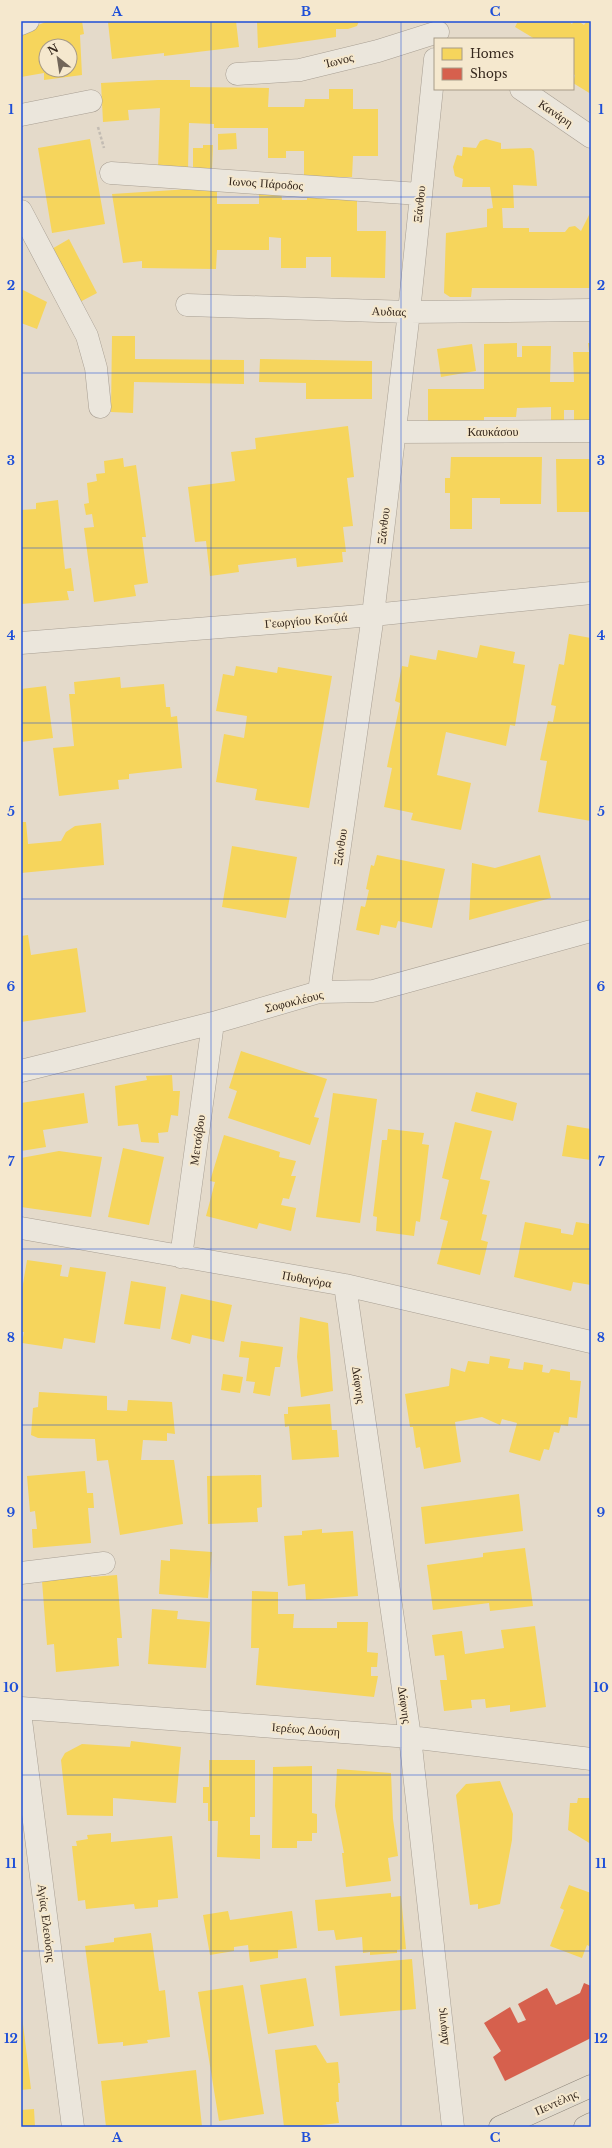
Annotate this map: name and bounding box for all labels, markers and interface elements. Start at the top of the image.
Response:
text: A [111,3,123,20]
text: B [301,3,311,20]
text: C [490,3,501,20]
north arrow [38,38,78,78]
legend [434,38,574,90]
text: N [45,40,62,58]
text: Homes [470,46,514,61]
street label: Ίωνος [322,49,355,71]
text: Shops [470,66,507,81]
street label: Κανάρη [536,96,576,130]
text: 1 [8,101,14,118]
text: 1 [598,101,604,118]
street label: Ιωνος Πάροδος [228,173,304,193]
street label: Ξάνθου [410,185,428,223]
text: 2 [7,277,15,294]
text: 2 [597,277,605,294]
street label: Αυδιας [371,303,407,319]
street label: Καυκάσου [467,424,519,439]
text: 3 [7,452,15,469]
text: 3 [597,452,605,469]
street label: Ξάνθου [373,507,393,545]
street label: Γεωργίου Κοτζιά [264,609,349,631]
text: 4 [7,627,16,644]
text: 4 [597,627,606,644]
text: 5 [7,803,15,820]
text: 5 [597,803,605,820]
street label: Ξάνθου [330,828,350,866]
text: 6 [7,978,16,995]
text: 6 [597,978,606,995]
street label: Σοφοκλέους [263,986,325,1015]
street label: Μετσόβου [186,1114,208,1166]
text: 7 [8,1153,15,1170]
text: 7 [598,1153,605,1170]
street label: Πυθαγόρα [281,1267,334,1291]
text: 8 [7,1329,15,1346]
text: 8 [597,1329,605,1346]
street label: Δάφνης [349,1365,369,1405]
text: 9 [7,1504,16,1521]
text: 9 [597,1504,606,1521]
text: 10 [3,1679,19,1696]
text: 10 [593,1679,609,1696]
street label: Δάφνης [395,1685,415,1725]
street label: Ιερέως Δούση [271,1719,341,1739]
text: 11 [5,1855,17,1872]
text: 11 [595,1855,607,1872]
street label: Αγίας Ελεούσης [35,1883,59,1963]
street label: Δάφνης [433,2007,451,2046]
text: 12 [4,2030,18,2047]
text: 12 [594,2030,608,2047]
street label: Πεντέλης [532,2086,580,2118]
text: A [111,2129,123,2146]
text: B [301,2129,311,2146]
text: C [490,2129,501,2146]

